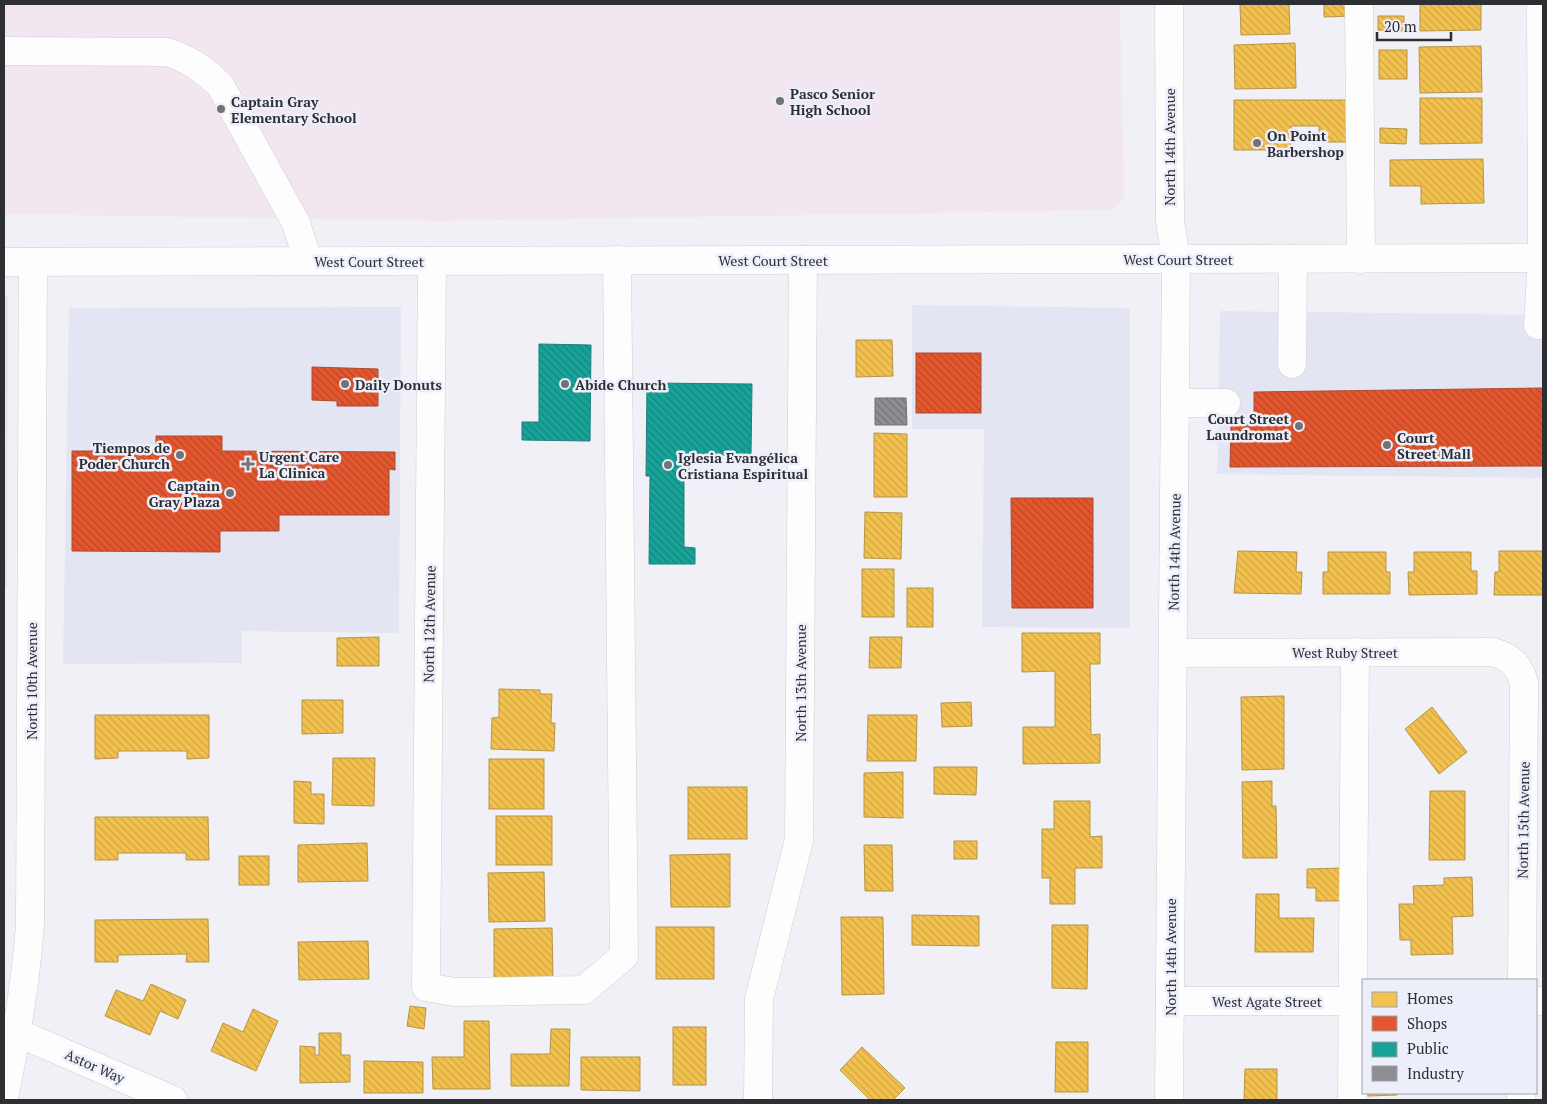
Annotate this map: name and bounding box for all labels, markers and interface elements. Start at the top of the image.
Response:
scale bar [1377,10,1451,42]
text: 20 m [1384,16,1417,36]
place label: Pasco Senior High School [790,84,875,119]
street label: North 14th Avenue [1160,88,1179,206]
place label: Captain Gray Elementary School [231,92,357,127]
marker: Pasco Senior High School [774,95,786,107]
marker: Captain Gray Elementary School [215,103,227,115]
place label: On Point Barbershop [1267,126,1344,161]
marker: On Point Barbershop [1251,137,1263,149]
street label: West Court Street [1123,250,1234,269]
street label: West Court Street [718,251,829,270]
street label: West Court Street [314,252,425,271]
place label: Daily Donuts [355,375,442,394]
place label: Abide Church [575,375,666,394]
marker: Daily Donuts [339,378,351,390]
marker: Abide Church [559,378,571,390]
place label: Court Street Laundromat [1206,409,1289,444]
marker: Court Street Laundromat [1293,420,1305,432]
place label: Court Street Mall [1397,428,1471,463]
place label: Tiempos de Poder Church [79,438,170,473]
marker: Court Street Mall [1381,439,1393,451]
place label: Urgent Care La Clinica [259,447,340,482]
place label: Iglesia Evangélica Cristiana Espiritual [678,448,808,483]
marker: Tiempos de Poder Church [174,449,186,461]
marker: Urgent Care La Clinica [241,457,255,471]
marker: Iglesia Evangélica Cristiana Espiritual [662,459,674,471]
place label: Captain Gray Plaza [149,476,220,511]
marker: Captain Gray Plaza [224,487,236,499]
street label: North 14th Avenue [1163,493,1185,611]
street label: North 12th Avenue [418,565,440,683]
street label: North 10th Avenue [22,622,41,740]
street label: North 13th Avenue [791,624,810,742]
street label: West Ruby Street [1292,643,1399,662]
street label: North 15th Avenue [1512,761,1534,879]
street label: North 14th Avenue [1161,898,1180,1016]
legend [1362,979,1537,1094]
text: Homes [1407,988,1453,1008]
street label: West Agate Street [1212,992,1323,1011]
text: Shops [1407,1013,1447,1033]
text: Public [1407,1038,1449,1058]
street label: Astor Way [62,1044,129,1088]
text: Industry [1407,1063,1464,1083]

